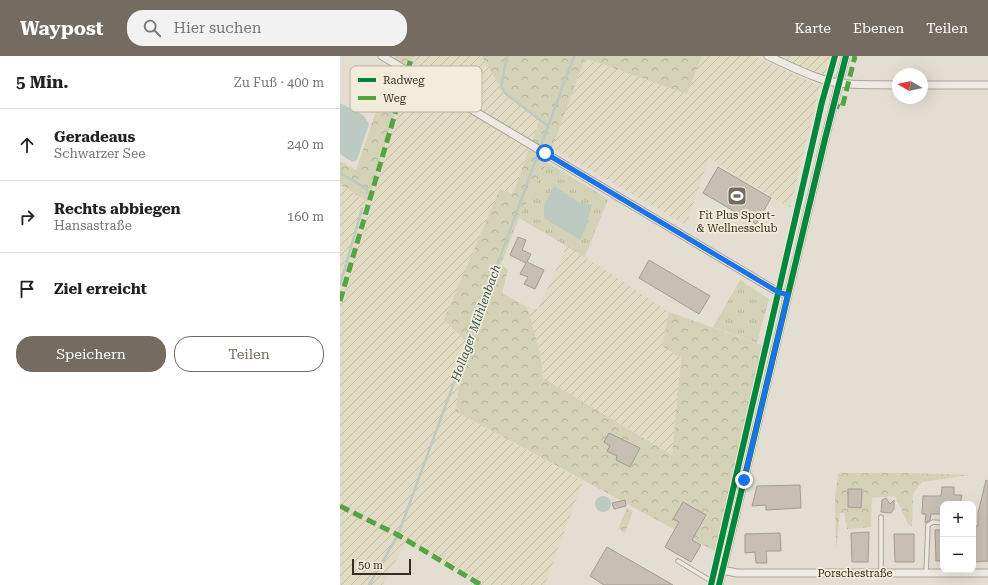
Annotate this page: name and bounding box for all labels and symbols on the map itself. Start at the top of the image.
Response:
legend [350,66,482,112]
north arrow [892,68,928,104]
text: Radweg [383,74,425,87]
text: Weg [383,92,407,105]
route start [536,144,554,162]
sports icon: Fit Plus Sport- & Wellnessclub [726,185,748,207]
place label: Fit Plus Sport- & Wellnessclub [696,209,778,235]
water label: Hollager Mühlenbach [448,263,504,384]
route end [735,471,753,489]
scale bar [352,557,411,576]
street label: Porschestraße [817,567,893,580]

